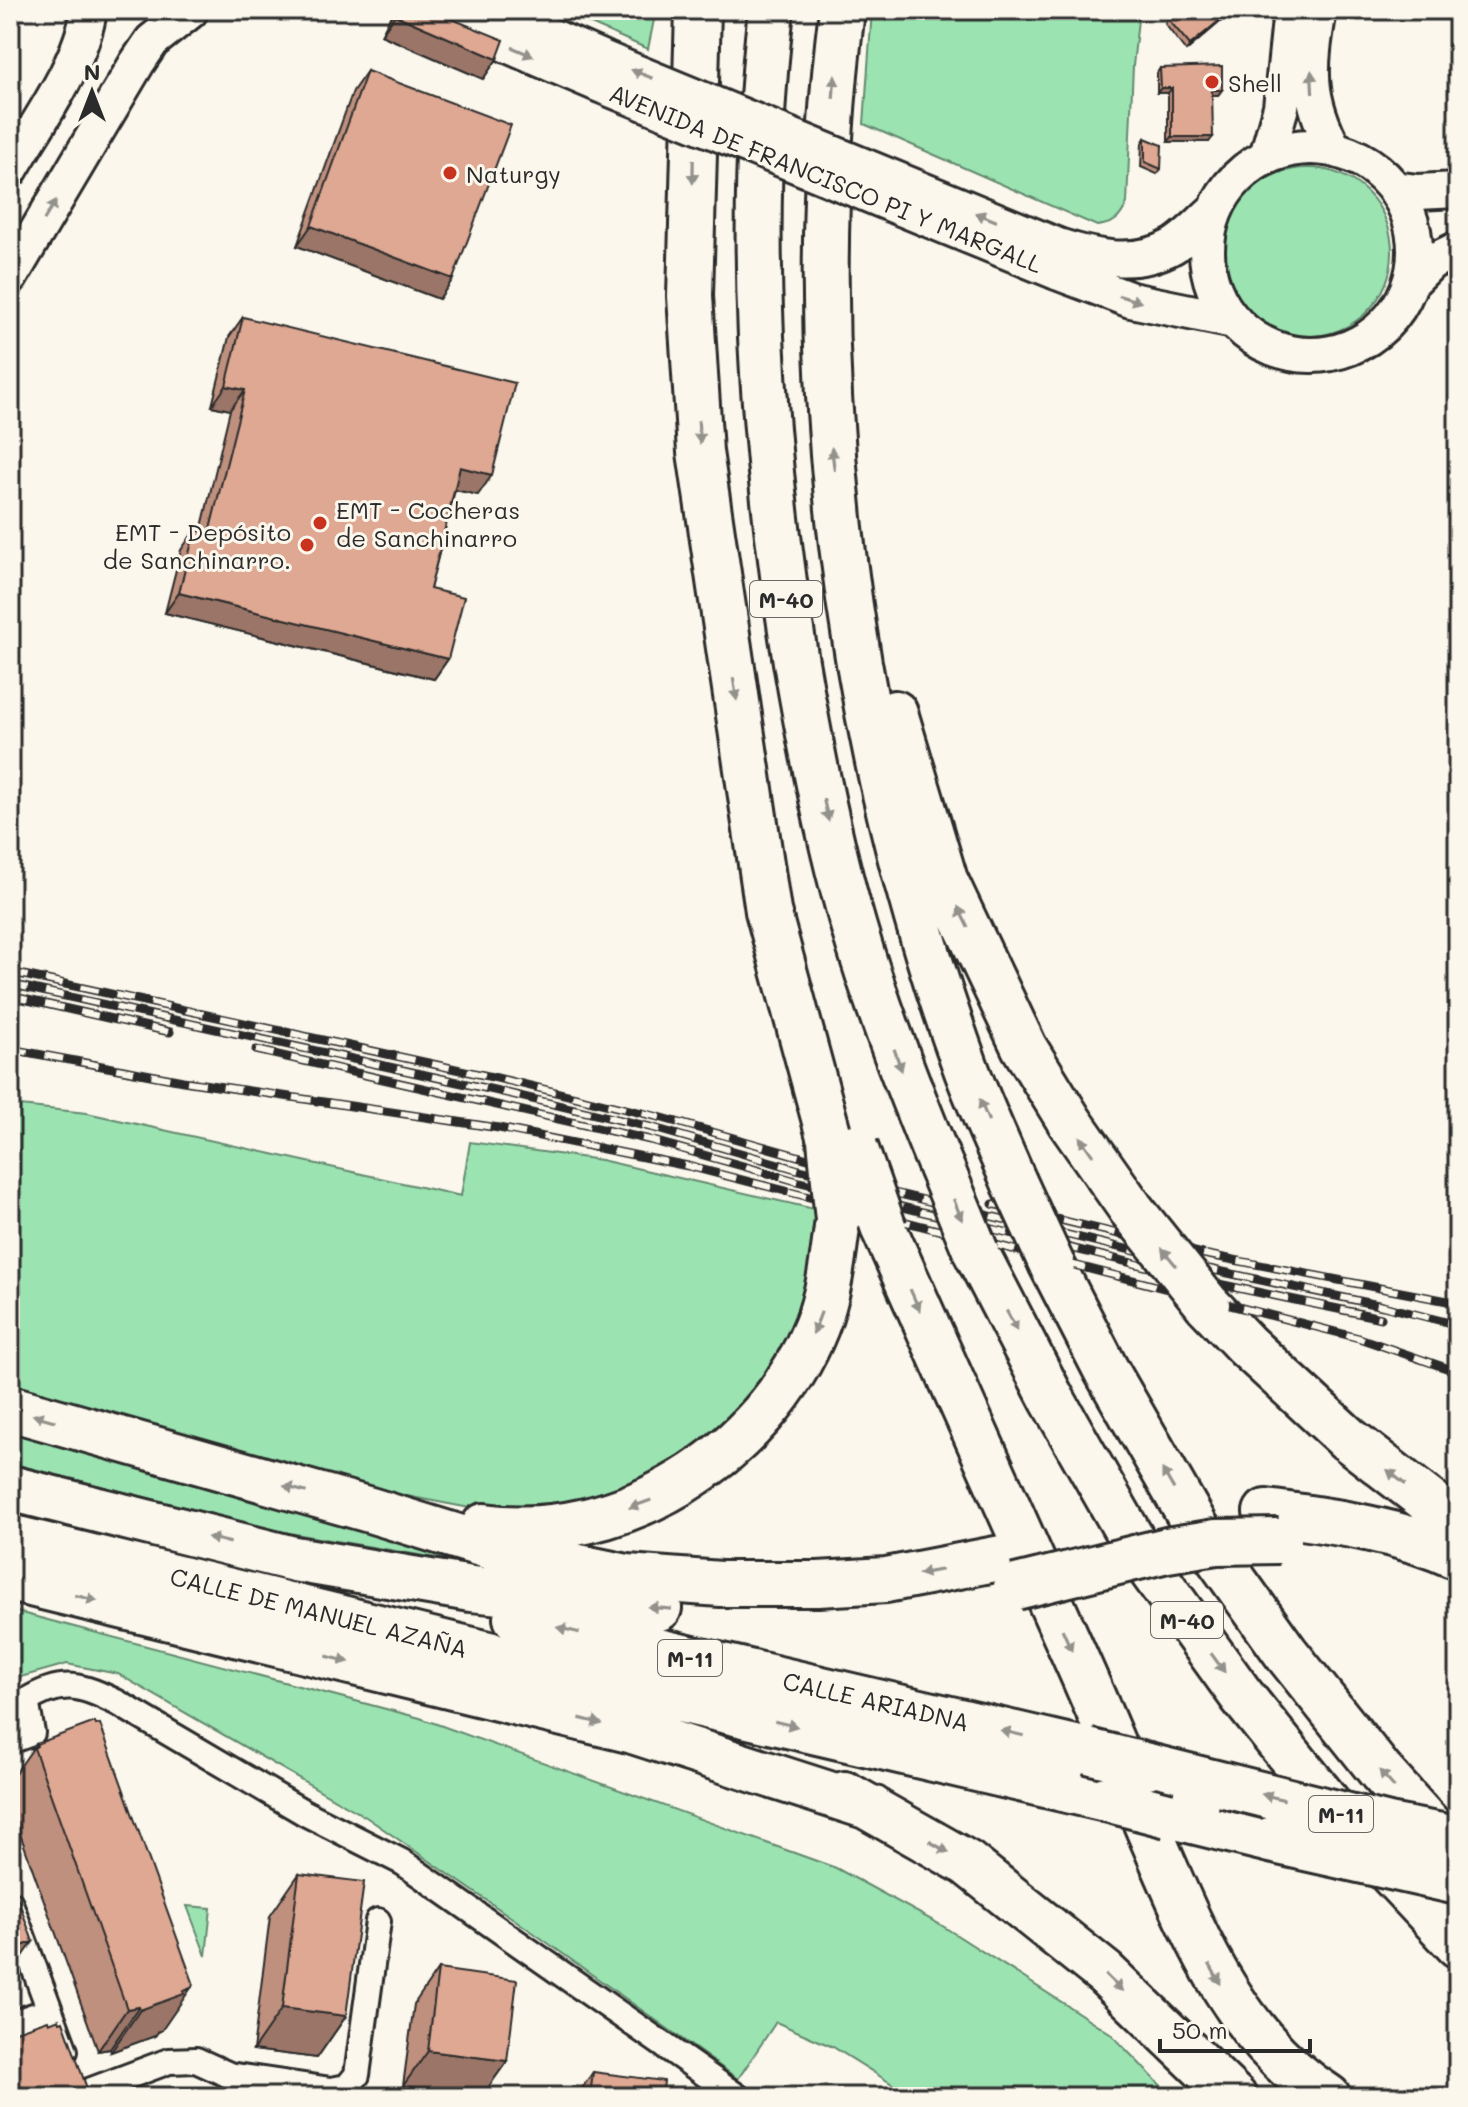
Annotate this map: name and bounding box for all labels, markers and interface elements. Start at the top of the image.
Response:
one-way arrow [512,46,535,59]
north arrow [52,52,132,132]
text: N [84,57,100,86]
place label: Shell [1228,67,1282,98]
one-way arrow [630,68,654,81]
one-way arrow [1305,68,1318,94]
marker: Shell [1203,73,1221,91]
one-way arrow [828,74,841,99]
street label: AVENIDA DE FRANCISCO PI Y MARGALL [605,77,1047,279]
place label: Naturgy [466,158,561,189]
one-way arrow [687,160,699,185]
marker: Naturgy [441,164,459,182]
one-way arrow [43,199,57,221]
one-way arrow [974,210,998,223]
one-way arrow [1118,293,1142,306]
one-way arrow [692,420,705,445]
one-way arrow [826,446,839,471]
place label: EMT - Cocheras de Sanchinarro [336,494,520,553]
marker: EMT - Cocheras de Sanchinarro [311,514,329,532]
place label: EMT - Depósito de Sanchinarro. [103,516,291,575]
marker: EMT - Depósito de Sanchinarro. [298,536,316,554]
road number: M-40 [750,581,822,617]
one-way arrow [729,677,741,702]
one-way arrow [820,798,833,823]
one-way arrow [956,905,970,928]
one-way arrow [893,1048,905,1072]
one-way arrow [977,1098,990,1122]
one-way arrow [1079,1135,1094,1156]
one-way arrow [952,1198,965,1222]
one-way arrow [1161,1247,1178,1267]
one-way arrow [909,1288,922,1312]
one-way arrow [1005,1310,1018,1333]
one-way arrow [810,1311,823,1335]
one-way arrow [32,1411,56,1424]
one-way arrow [1161,1468,1175,1490]
one-way arrow [1386,1469,1406,1486]
one-way arrow [282,1482,307,1494]
one-way arrow [628,1498,652,1511]
one-way arrow [206,1533,231,1545]
street label: CALLE DE MANUEL AZAÑA [167,1560,471,1664]
one-way arrow [917,1566,942,1578]
one-way arrow [73,1592,98,1604]
one-way arrow [647,1602,672,1615]
road number: M-40 [1151,1602,1223,1638]
one-way arrow [555,1623,580,1636]
one-way arrow [1061,1628,1074,1651]
road number: M-11 [658,1640,722,1676]
one-way arrow [326,1653,351,1666]
one-way arrow [1210,1653,1225,1674]
street label: CALLE ARIADNA [780,1664,972,1738]
one-way arrow [579,1715,604,1727]
one-way arrow [773,1719,798,1731]
one-way arrow [1000,1726,1025,1739]
one-way arrow [1379,1770,1396,1790]
one-way arrow [1260,1790,1285,1802]
road number: M-11 [1309,1796,1373,1832]
one-way arrow [928,1840,950,1854]
one-way arrow [1208,1963,1222,1985]
one-way arrow [1104,1973,1123,1991]
scale bar [1160,2003,1310,2053]
text: 50 m [1172,2014,1228,2045]

